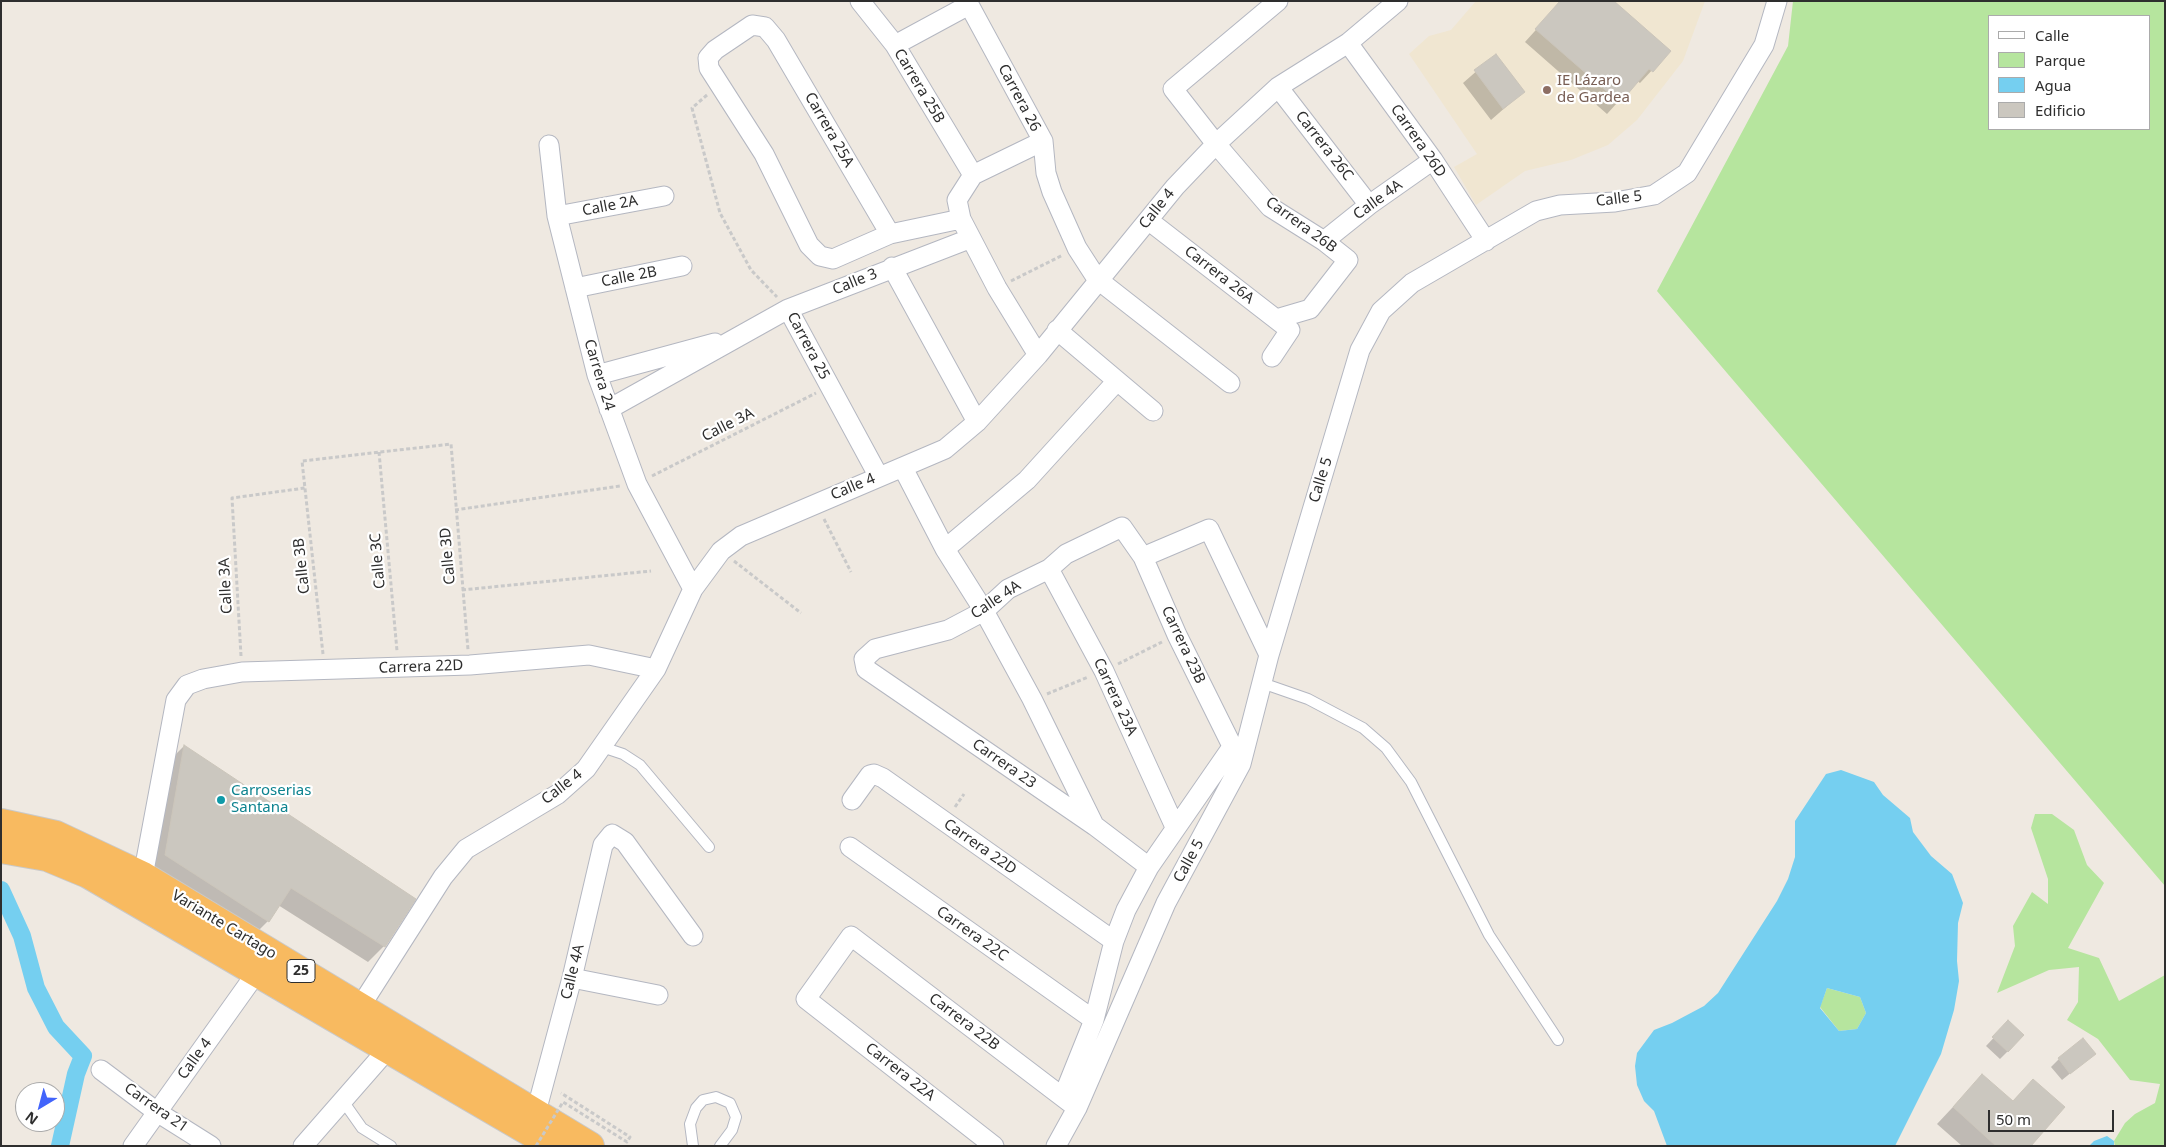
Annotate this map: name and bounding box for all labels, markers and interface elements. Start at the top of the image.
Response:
legend [1988,15,2151,130]
text: Calle [2035,25,2069,45]
street label: Carrera 25B [890,46,948,126]
text: Parque [2035,50,2085,70]
street label: Carrera 26 [994,61,1044,135]
place label: IE Lázaro de Gardea [1557,72,1630,107]
text: Agua [2035,75,2072,95]
marker: IE Lázaro de Gardea [1541,84,1553,96]
street label: Carrera 25A [800,89,858,171]
text: Edificio [2035,100,2086,120]
street label: Carrera 26D [1386,101,1450,181]
street label: Carrera 26C [1291,108,1357,184]
street label: Calle 4A [1350,176,1406,224]
street label: Calle 4 [1135,185,1179,233]
street label: Calle 5 [1595,187,1643,211]
street label: Calle 2A [581,192,639,220]
street label: Carrera 26B [1262,193,1340,257]
street label: Carrera 26A [1181,242,1257,308]
street label: Calle 2B [600,263,658,291]
street label: Calle 3 [830,265,880,299]
street label: Carrera 25 [783,309,833,383]
street label: Carrera 24 [580,337,618,413]
street label: Calle 3A [699,404,757,446]
street label: Calle 5 [1306,455,1336,505]
street label: Calle 4 [828,470,878,504]
street label: Calle 3D [437,527,459,585]
street label: Calle 3C [367,532,389,590]
street label: Calle 3B [290,537,314,595]
street label: Calle 3A [216,557,236,615]
street label: Calle 4A [968,577,1024,623]
street label: Carrera 23B [1157,603,1209,687]
street label: Carrera 23A [1089,655,1141,739]
street label: Carrera 22D [378,657,464,677]
street label: Carrera 23 [969,735,1039,793]
street label: Calle 4 [538,766,586,808]
place label: Carroserias Santana [231,782,311,817]
marker: Carroserias Santana [215,794,227,806]
street label: Carrera 22D [940,815,1020,879]
street label: Calle 5 [1170,836,1208,886]
street label: Variante Cartago [168,887,280,963]
street label: Carrera 22C [933,903,1011,965]
street label: Calle 4A [557,943,589,1001]
road number: 25 [287,959,315,982]
street label: Carrera 22B [925,990,1003,1054]
street label: Calle 4 [174,1035,216,1083]
street label: Carrera 22A [862,1039,938,1105]
street label: Carrera 21 [121,1079,191,1137]
north arrow [15,1082,65,1132]
scale bar [1991,1100,2117,1132]
text: N [21,1108,42,1130]
text: 50 m [1996,1109,2031,1129]

